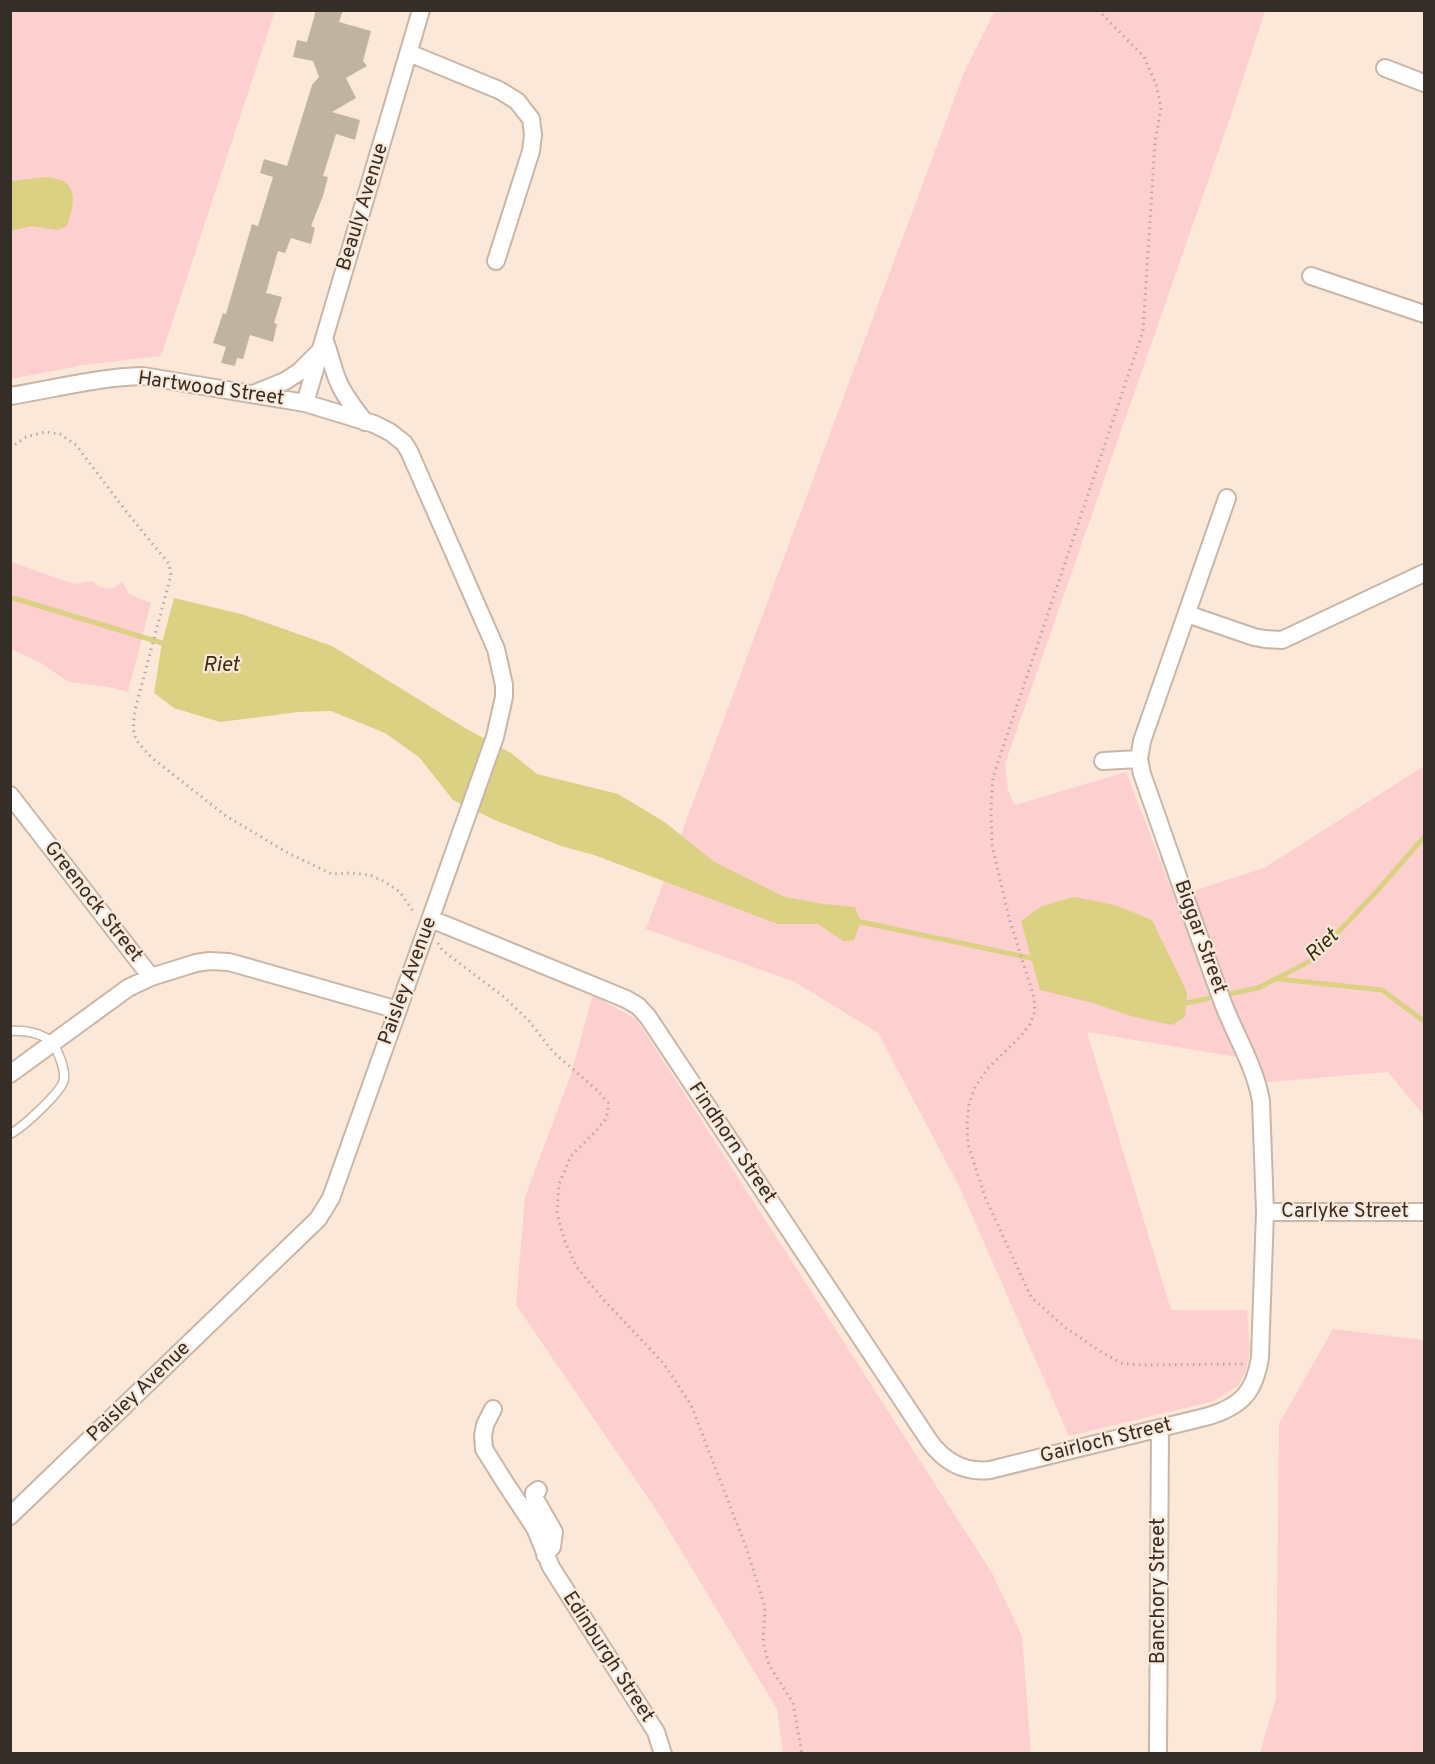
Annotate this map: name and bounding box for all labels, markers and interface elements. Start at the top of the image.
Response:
street label: Beauly Avenue [331,140,395,274]
street label: Hartwood Street [136,366,286,412]
water label: Riet [203,652,241,679]
street label: Greenock Street [38,836,148,968]
street label: Biggar Street [1167,877,1233,997]
street label: Paisley Avenue [373,914,443,1048]
water label: Riet [1299,923,1346,968]
street label: Findhorn Street [682,1078,782,1208]
street label: Carlyke Street [1281,1199,1409,1225]
street label: Paisley Avenue [82,1336,196,1448]
street label: Gairloch Street [1037,1412,1175,1470]
street label: Banchory Street [1146,1518,1172,1664]
street label: Edinburgh Street [556,1587,660,1727]

